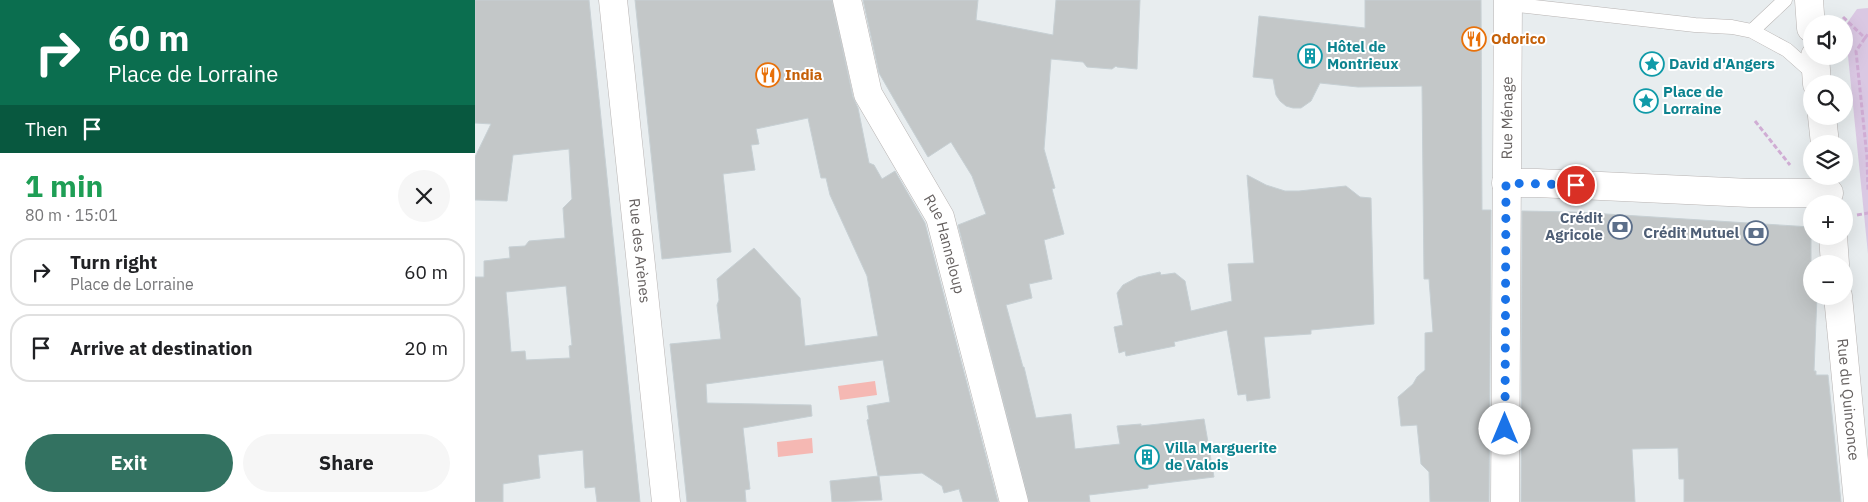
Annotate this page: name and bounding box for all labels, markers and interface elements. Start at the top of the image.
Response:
text: 60 m [108,15,190,61]
map controls [1803,15,1853,305]
button: sound [1803,15,1853,65]
icon: right [25,20,90,85]
restaurant icon: Odorico [1461,26,1487,52]
place label: Odorico [1491,29,1546,48]
place label: Hôtel de Montrieux [1327,37,1399,73]
building icon: Hôtel de Montrieux [1297,43,1323,69]
place icon: David d'Angers [1639,51,1665,77]
place label: David d'Angers [1669,54,1775,73]
text: Place de Lorraine [108,59,278,88]
restaurant icon: India [755,62,781,88]
place label: India [785,65,823,84]
button: search [1803,75,1853,125]
street label: Rue Ménage [1497,76,1517,160]
place label: Place de Lorraine [1663,82,1723,118]
place icon: Place de Lorraine [1633,88,1659,114]
icon: arrive [78,115,106,143]
text: Then [25,117,68,141]
button: layers [1803,135,1853,185]
pin [1555,164,1597,206]
text: 1 min [25,166,103,205]
button: close [398,170,450,222]
icon: arrive [1562,171,1590,199]
street label: Rue Hanneloup [920,191,970,296]
button: + [1803,195,1853,245]
street label: Rue des Arènes [625,197,655,304]
text: 80 m · 15:01 [25,205,118,225]
place label: Crédit Agricole [1545,208,1603,244]
bank icon: Crédit Agricole [1607,214,1633,240]
bank icon: Crédit Mutuel [1743,220,1769,246]
place label: Crédit Mutuel [1643,223,1739,242]
text: Turn right [70,250,157,274]
button: − [1803,255,1853,305]
icon: right [27,258,55,286]
text: 60 m [404,260,448,284]
text: Place de Lorraine [70,274,194,294]
icon: arrive [27,334,55,362]
text: Arrive at destination [70,336,253,360]
text: 20 m [404,336,448,360]
street label: Rue du Quinconce [1833,338,1864,461]
position arrow [1478,402,1530,454]
button: Exit [25,434,233,492]
button: Share [243,434,450,492]
place label: Villa Marguerite de Valois [1165,438,1277,474]
building icon: Villa Marguerite de Valois [1134,444,1160,470]

